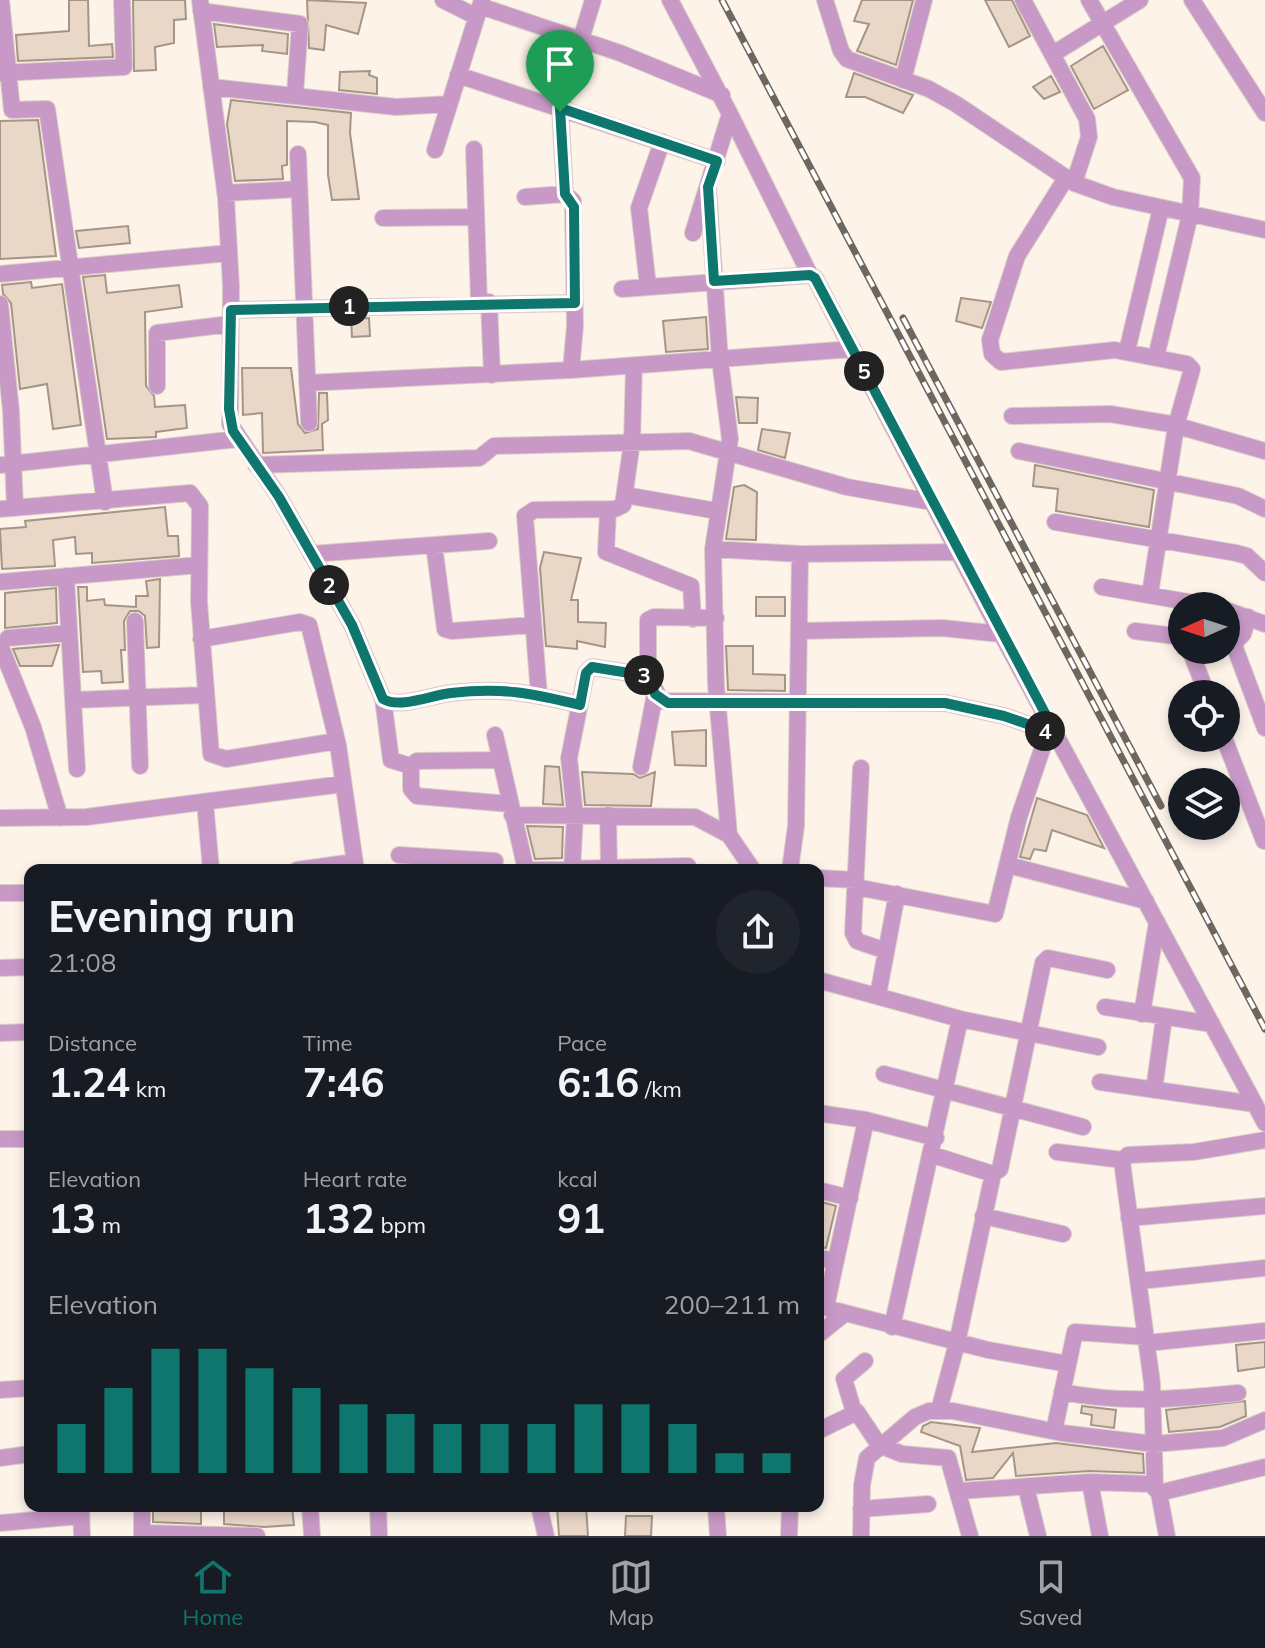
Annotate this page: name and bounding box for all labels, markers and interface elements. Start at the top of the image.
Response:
pin [526,30,594,112]
icon: arrive [538,42,582,86]
pin: 1 [329,286,369,326]
text: 1 [342,292,356,320]
pin: 5 [844,351,884,391]
text: 5 [857,357,871,385]
pin: 2 [309,565,349,605]
text: 2 [322,571,336,599]
north arrow [1168,592,1240,664]
map controls [1168,592,1240,840]
pin: 3 [624,655,664,695]
text: 3 [637,661,651,689]
button: locate [1168,680,1240,752]
pin: 4 [1025,711,1065,751]
text: 4 [1038,717,1052,745]
button: layers [1168,768,1240,840]
text: Evening run [48,888,295,943]
button: share [716,890,800,974]
text: 21:08 [48,946,116,979]
text: Distance [48,1029,137,1057]
text: Time [303,1029,352,1057]
text: Pace [557,1029,607,1057]
text: 1.24 [48,1057,130,1107]
text: 7:46 [303,1057,385,1107]
text: 6:16 [557,1057,639,1107]
text: km [130,1075,166,1103]
text: /km [639,1075,682,1103]
text: Elevation [48,1165,141,1193]
text: Heart rate [303,1165,407,1193]
text: kcal [557,1165,598,1193]
text: 13 [48,1193,96,1243]
text: 132 [303,1193,375,1243]
text: 91 [557,1193,605,1243]
text: m [96,1211,121,1239]
text: bpm [375,1211,426,1239]
text: Elevation [48,1288,158,1321]
text: 200–211 m [664,1288,800,1321]
tab: Home [183,1555,243,1631]
tab: Map [608,1555,654,1631]
tab: Saved [1019,1555,1082,1631]

